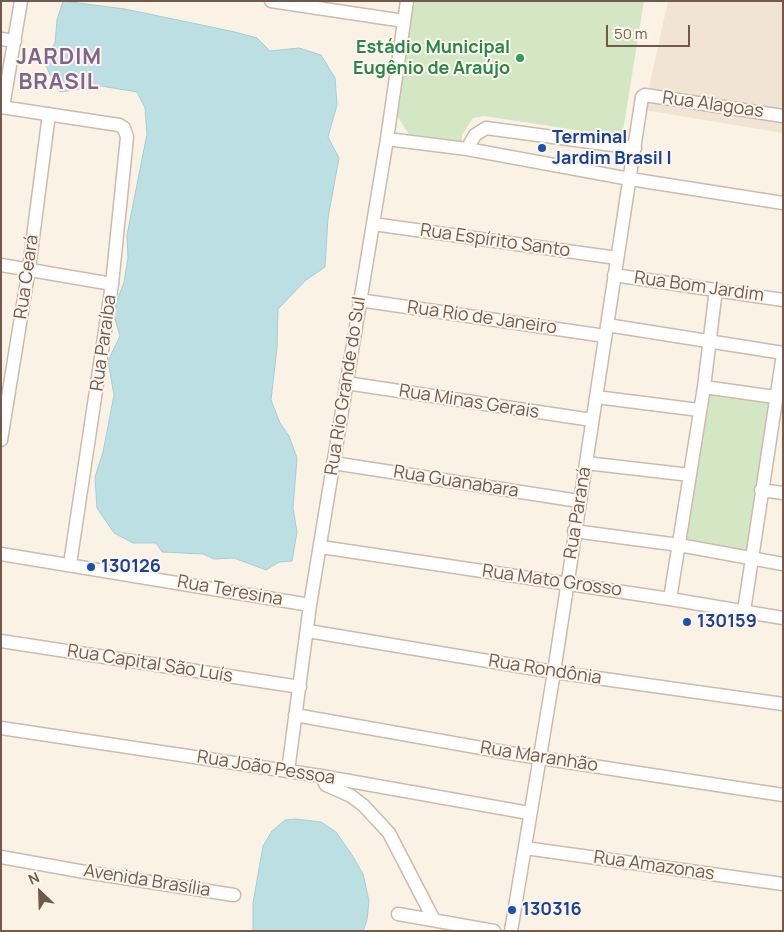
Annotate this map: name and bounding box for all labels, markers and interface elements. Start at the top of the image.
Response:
scale bar [609,15,693,47]
text: 50 m [614,23,648,44]
place label: Estádio Municipal Eugênio de Araújo [353,37,510,80]
district label: JARDIM BRASIL [15,45,103,96]
marker: Estádio Municipal Eugênio de Araújo [514,52,526,64]
street label: Rua Alagoas [661,87,765,123]
place label: Terminal Jardim Brasil I [552,127,671,170]
marker: Terminal Jardim Brasil I [536,142,548,154]
street label: Rua Espírito Santo [419,220,571,262]
street label: Rua Ceará [10,233,44,321]
street label: Rua Bom Jardim [633,267,765,307]
street label: Rua Paraíba [87,293,121,393]
street label: Rua Rio Grande do Sul [321,295,371,477]
street label: Rua Rio de Janeiro [406,297,558,339]
street label: Rua Minas Gerais [397,380,541,424]
street label: Rua Guanabara [392,461,520,503]
street label: Rua Paraná [560,465,596,561]
place label: 130126 [101,556,161,578]
street label: Rua Mato Grosso [481,560,623,602]
marker: 130126 [85,561,97,573]
street label: Rua Teresina [176,571,284,611]
place label: 130159 [697,611,757,633]
marker: 130159 [681,616,693,628]
street label: Rua Capital São Luís [66,640,234,688]
street label: Rua Rondônia [487,650,603,690]
street label: Rua Maranhão [479,737,599,777]
street label: Rua João Pessoa [195,746,337,790]
street label: Rua Amazonas [592,847,716,885]
street label: Avenida Brasília [82,860,212,902]
north arrow [15,867,65,917]
text: N [25,867,42,889]
place label: 130316 [522,899,582,921]
marker: 130316 [506,904,518,916]

